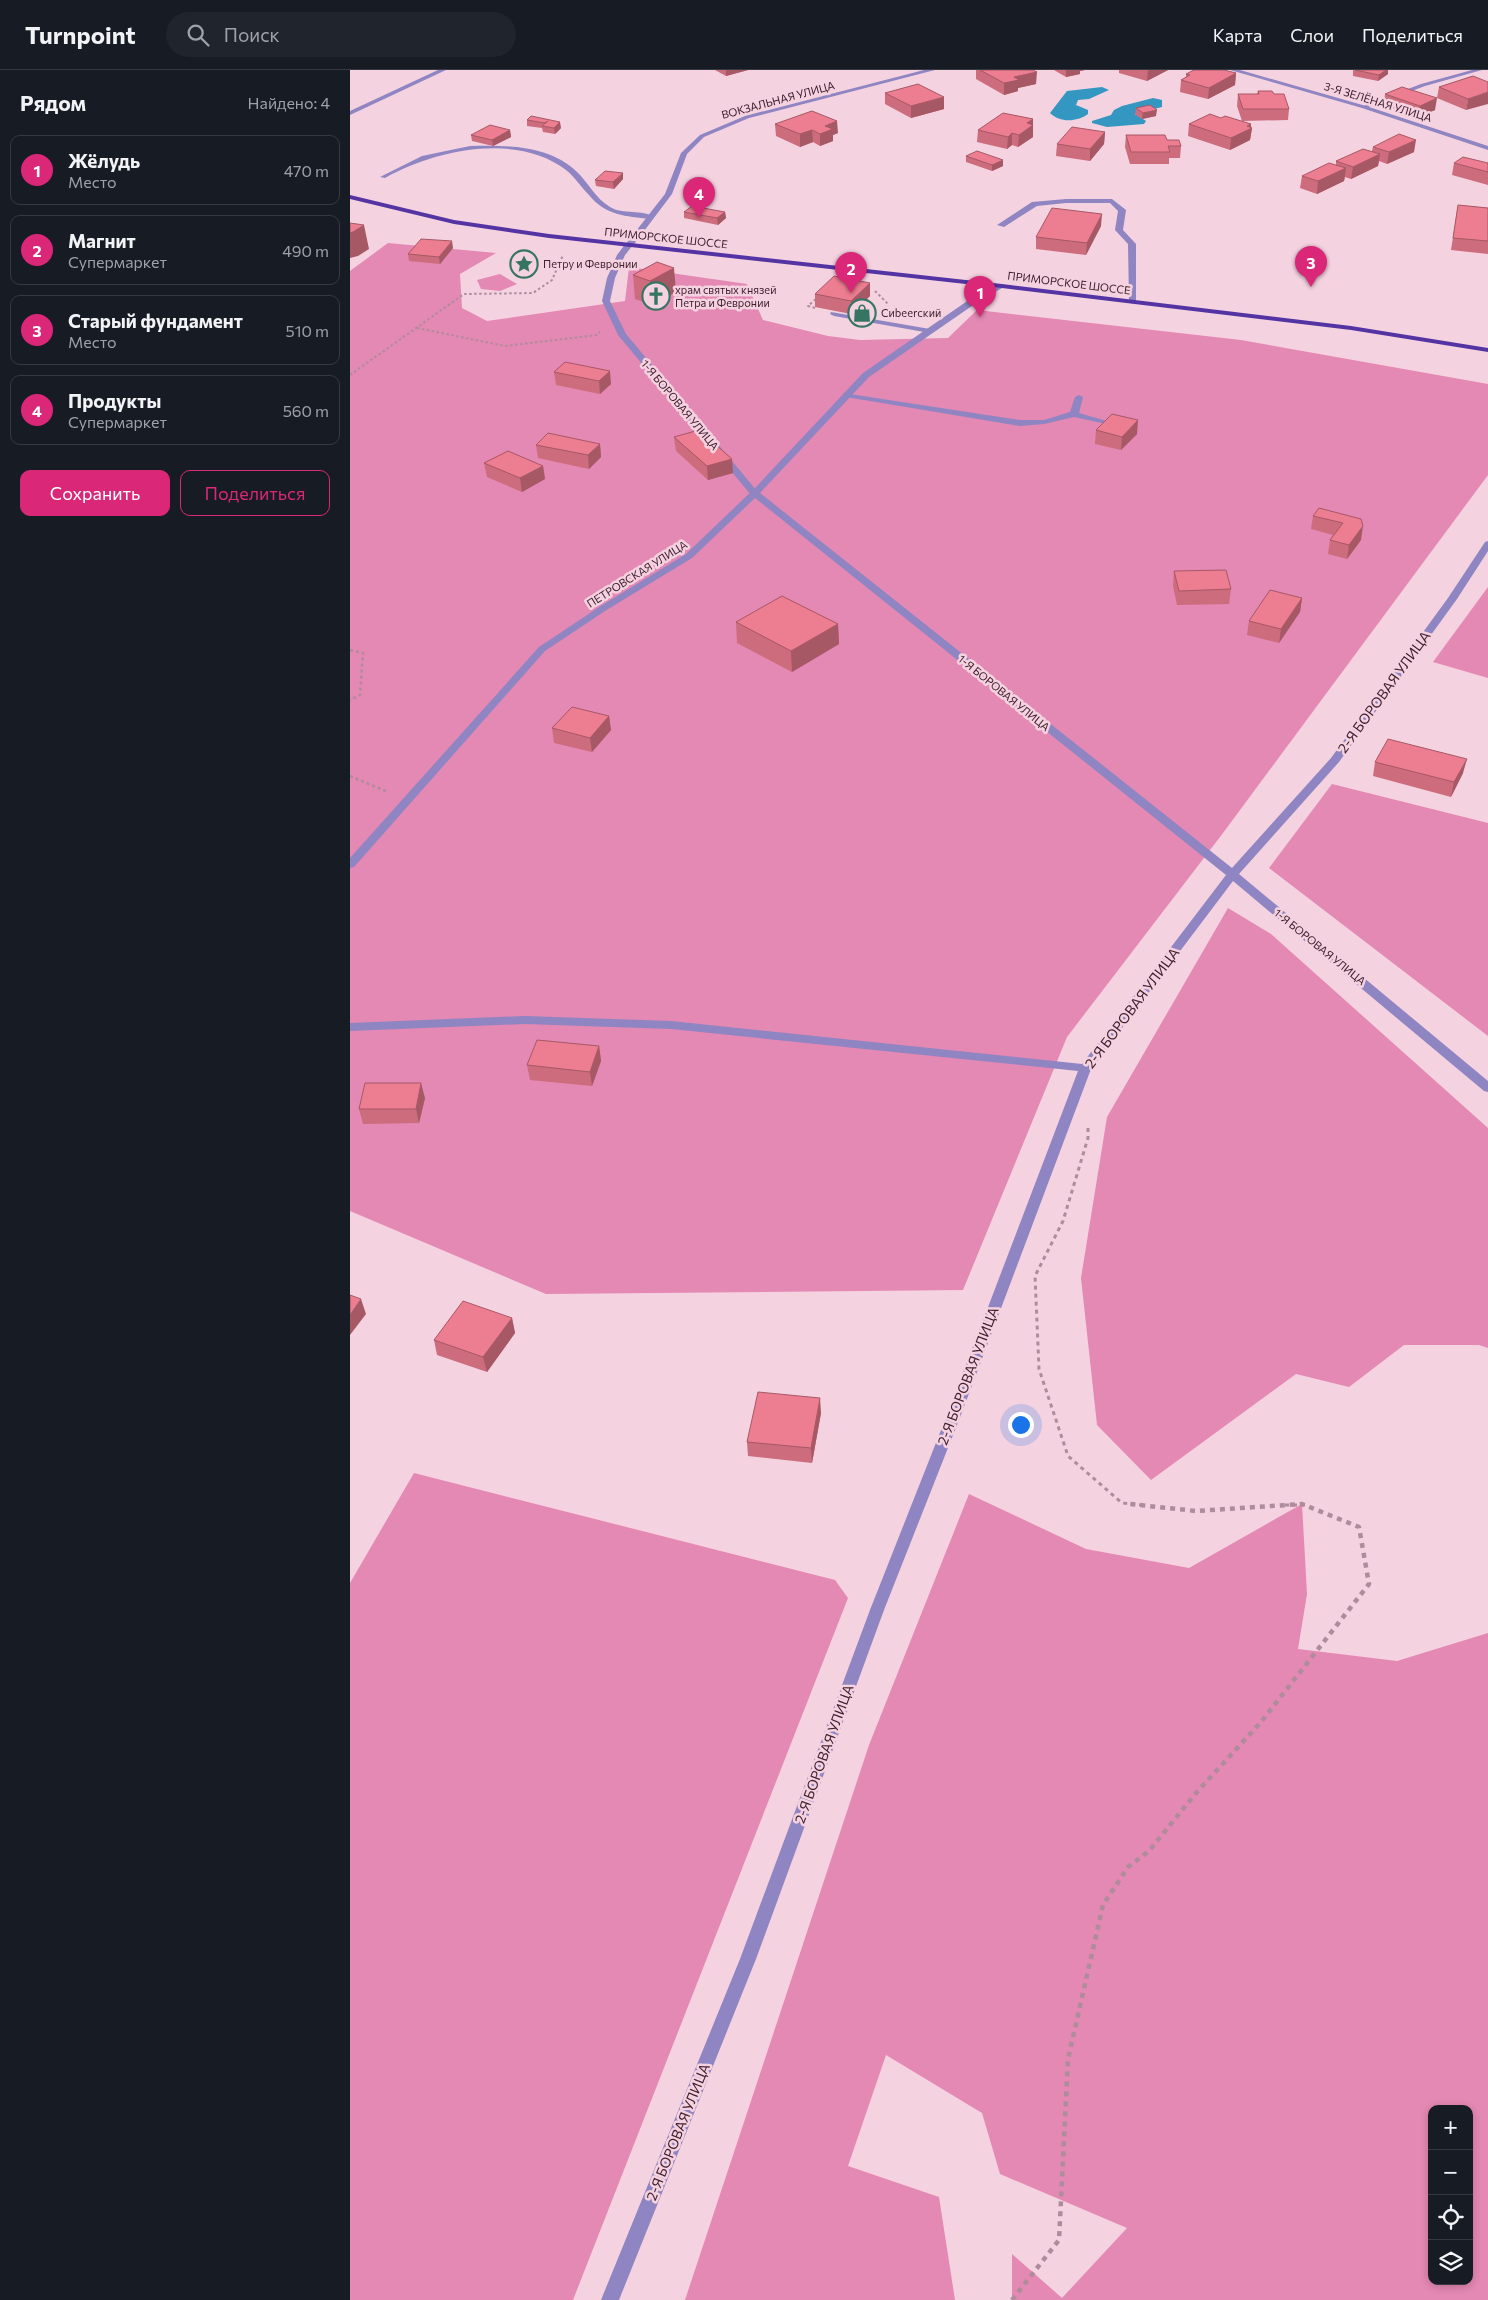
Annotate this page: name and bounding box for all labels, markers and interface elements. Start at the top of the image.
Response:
search box [166,12,516,57]
text: Turnpoint [25,20,136,49]
icon: search [184,21,212,49]
text: Поиск [224,23,280,46]
text: Карта [1213,24,1262,46]
text: Слои [1290,24,1334,46]
text: Поделиться [1362,24,1463,46]
street label: ВОКЗАЛЬНАЯ УЛИЦА [720,78,836,121]
street label: 3-Я ЗЕЛЁНАЯ УЛИЦА [1323,78,1434,124]
text: Рядом [20,90,86,115]
text: Найдено: 4 [248,93,330,112]
text: Жёлудь [68,149,140,172]
text: 1 [33,161,41,180]
text: 470 m [284,161,329,180]
text: Место [68,172,117,191]
pin: 4 [683,177,715,218]
street label: ПРИМОРСКОЕ ШОССЕ [604,225,728,250]
text: Магнит [68,229,136,252]
text: 2 [32,241,42,260]
text: 490 m [282,241,329,260]
pin: 3 [1295,246,1327,287]
place icon: Петру и Февронии [509,249,539,279]
text: Супермаркет [68,252,167,271]
pin: 2 [835,252,867,293]
place label: Петру и Февронии [543,257,638,270]
street label: ПРИМОРСКОЕ ШОССЕ [1007,269,1131,297]
pin: 1 [964,276,996,317]
church icon: храм святых князей Петра и Февронии [641,281,671,311]
place label: храм святых князей Петра и Февронии [675,283,776,309]
shop icon: Сиbeerский [847,298,877,328]
place label: Сиbeerский [881,306,941,319]
text: Старый фундамент [68,309,243,332]
text: 3 [32,321,42,340]
text: 510 m [286,321,329,340]
text: Место [68,332,117,351]
street label: 1-Я БОРОВАЯ УЛИЦА [639,357,722,453]
text: Продукты [68,389,161,412]
text: 4 [32,401,42,420]
text: 560 m [283,401,329,420]
text: Супермаркет [68,412,167,431]
button: Сохранить [20,470,170,516]
button: Поделиться [180,470,330,516]
street label: ПЕТРОВСКАЯ УЛИЦА [584,537,690,610]
street label: 2-Я БОРОВАЯ УЛИЦА [1334,627,1434,756]
street label: 1-Я БОРОВАЯ УЛИЦА [956,652,1053,734]
street label: 1-Я БОРОВАЯ УЛИЦА [1272,906,1369,988]
street label: 2-Я БОРОВАЯ УЛИЦА [1081,944,1183,1071]
street label: 2-Я БОРОВАЯ УЛИЦА [933,1304,1002,1447]
your location [1008,1412,1034,1438]
street label: 2-Я БОРОВАЯ УЛИЦА [790,1682,857,1826]
street label: 2-Я БОРОВАЯ УЛИЦА [642,2060,713,2203]
map controls [1428,2105,1473,2285]
button: + [1428,2105,1473,2150]
button: − [1428,2150,1473,2195]
button: locate [1428,2195,1473,2240]
button: layers [1428,2240,1473,2285]

